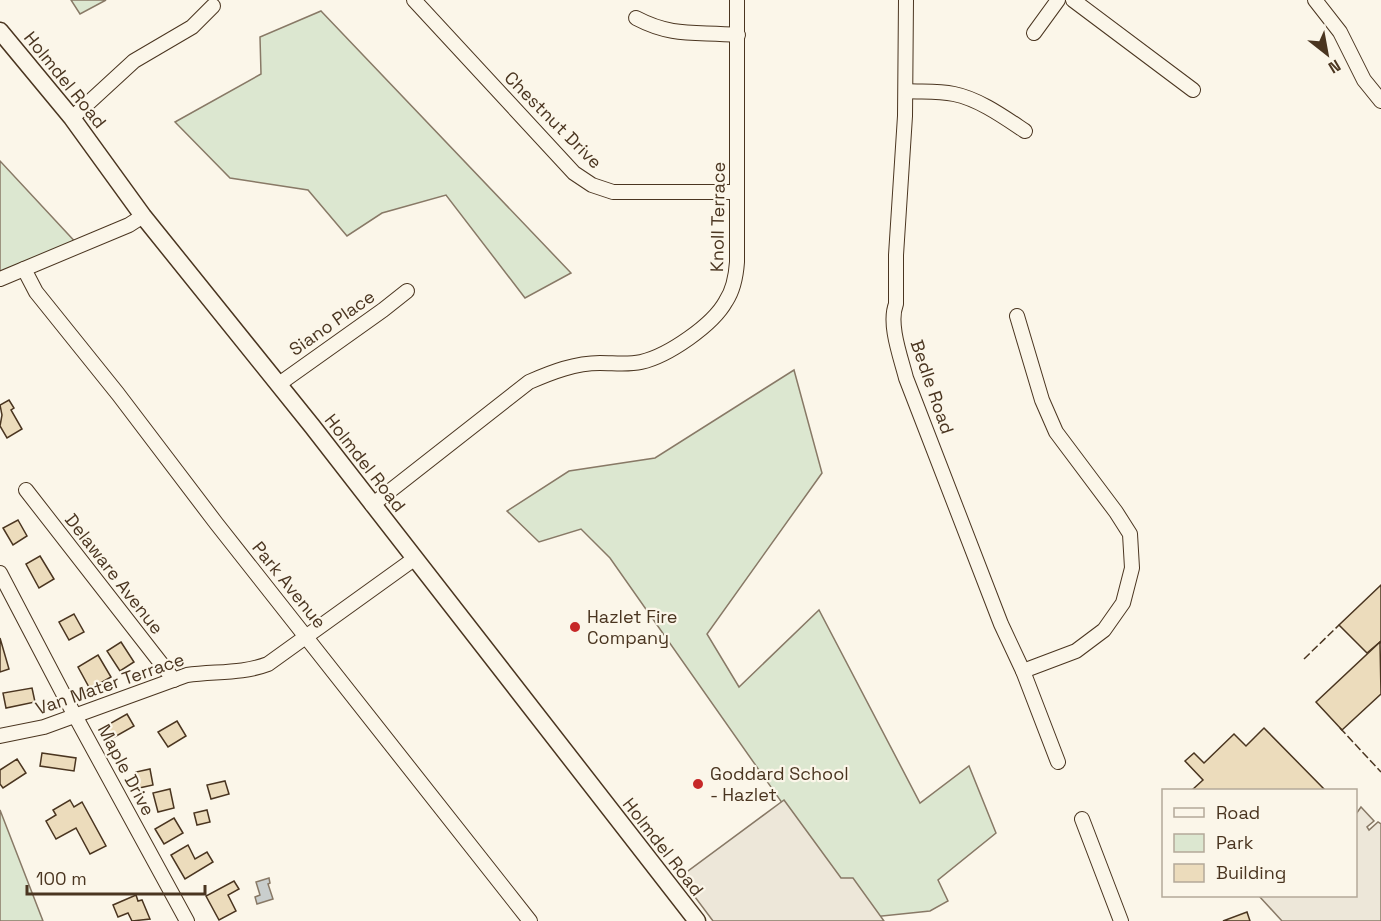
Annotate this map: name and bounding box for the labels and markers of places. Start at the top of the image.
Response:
place label: Hazlet Fire Company [587,605,677,649]
marker: Hazlet Fire Company [568,620,582,634]
place label: Goddard School - Hazlet [710,762,849,806]
marker: Goddard School - Hazlet [691,777,705,791]

